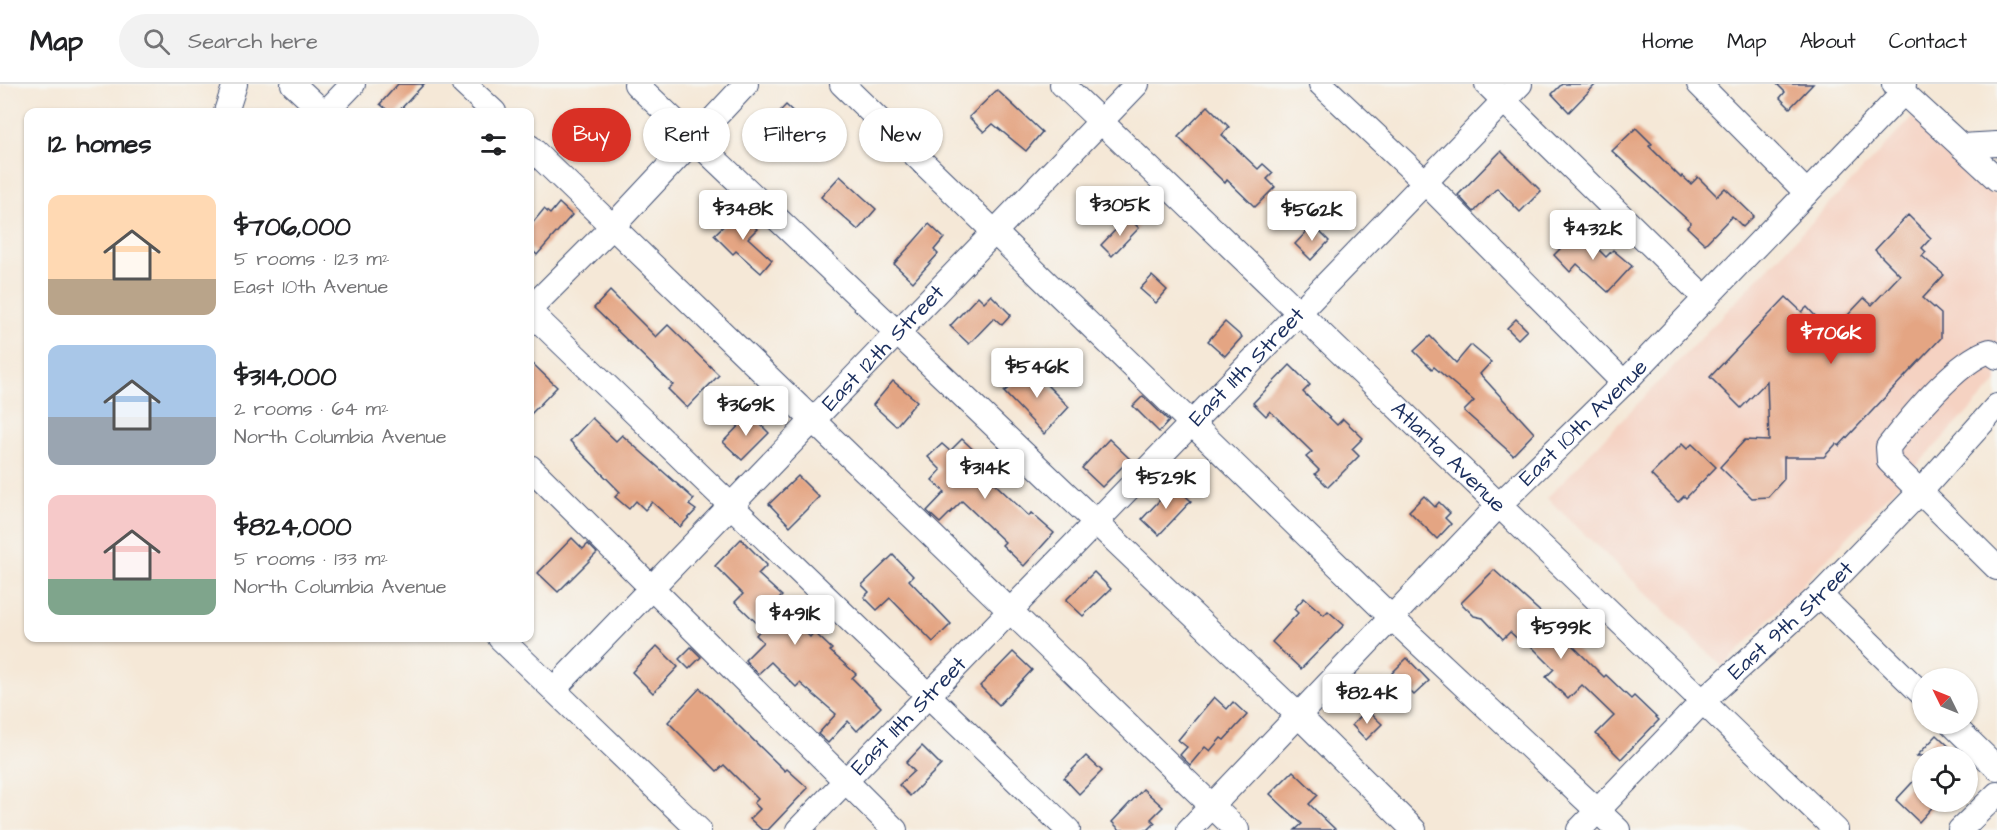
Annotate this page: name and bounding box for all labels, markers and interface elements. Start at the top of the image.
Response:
search box [119,14,539,68]
text: Map [30,22,83,61]
icon: search [140,25,173,58]
text: Search here [188,26,318,57]
text: Home [1642,27,1694,56]
text: Map [1727,27,1767,56]
text: About [1800,27,1856,56]
text: Contact [1889,27,1967,56]
chip: Buy [552,108,631,162]
chip: Rent [643,108,730,162]
chip: Filters [742,108,847,162]
chip: New [859,108,943,162]
text: 12 homes [48,126,151,162]
icon: filters [477,128,510,161]
pin: $305K [1078,186,1162,237]
pin: $348K [701,190,785,241]
text: $305K [1090,191,1150,219]
pin: $562K [1270,191,1354,242]
text: $348K [713,195,773,223]
text: $562K [1281,196,1343,224]
text: $706,000 [234,209,351,245]
pin: $432K [1551,210,1635,261]
text: $432K [1564,215,1622,243]
icon: home [96,219,168,291]
text: 5 rooms · 123 m² [234,245,389,273]
text: East 10th Avenue [234,273,388,301]
street label: East 12th Street [815,277,951,418]
street label: East 11th Street [1181,300,1312,433]
pin: $706K [1789,314,1873,365]
text: $706K [1801,319,1861,347]
pin: $546K [995,348,1079,399]
street label: East 10th Avenue [1512,352,1655,493]
text: $546K [1005,353,1069,381]
text: $314,000 [234,359,337,395]
icon: home [96,369,168,441]
pin: $369K [704,386,788,437]
text: $369K [717,391,775,419]
street label: Atlanta Avenue [1384,394,1513,520]
text: 2 rooms · 64 m² [234,395,389,423]
text: North Columbia Avenue [234,423,447,451]
pin: $314K [943,449,1027,500]
text: $314K [960,454,1010,482]
pin: $529K [1124,459,1208,510]
text: $529K [1136,464,1196,492]
text: $824,000 [234,509,352,545]
icon: home [96,519,168,591]
text: 5 rooms · 133 m² [234,545,388,573]
street label: East 9th Street [1721,554,1861,687]
text: North Columbia Avenue [234,573,447,601]
pin: $491K [753,595,837,646]
text: $491K [770,600,820,628]
pin: $599K [1519,609,1603,660]
text: $599K [1531,614,1591,642]
street label: East 11th Street [843,649,974,782]
north arrow [1912,668,1978,734]
map controls [1912,668,1978,812]
pin: $824K [1325,674,1409,725]
text: $824K [1336,679,1398,707]
button: locate [1912,746,1978,812]

